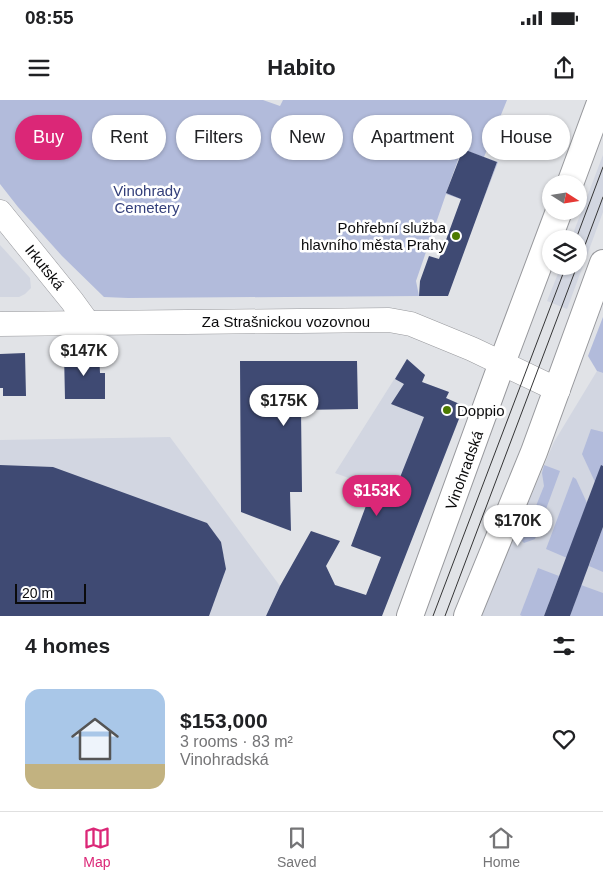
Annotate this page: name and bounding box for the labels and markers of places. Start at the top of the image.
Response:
place label: Pohřební služba hlavního města Prahy [301,219,447,253]
marker: Pohřební služba hlavního města Prahy [450,230,462,242]
pin: $147K [49,334,119,377]
pin: $175K [249,384,319,427]
place label: Doppio [457,402,505,419]
marker: Doppio [441,404,453,416]
pin: $153K [342,474,412,517]
pin: $170K [483,504,553,547]

